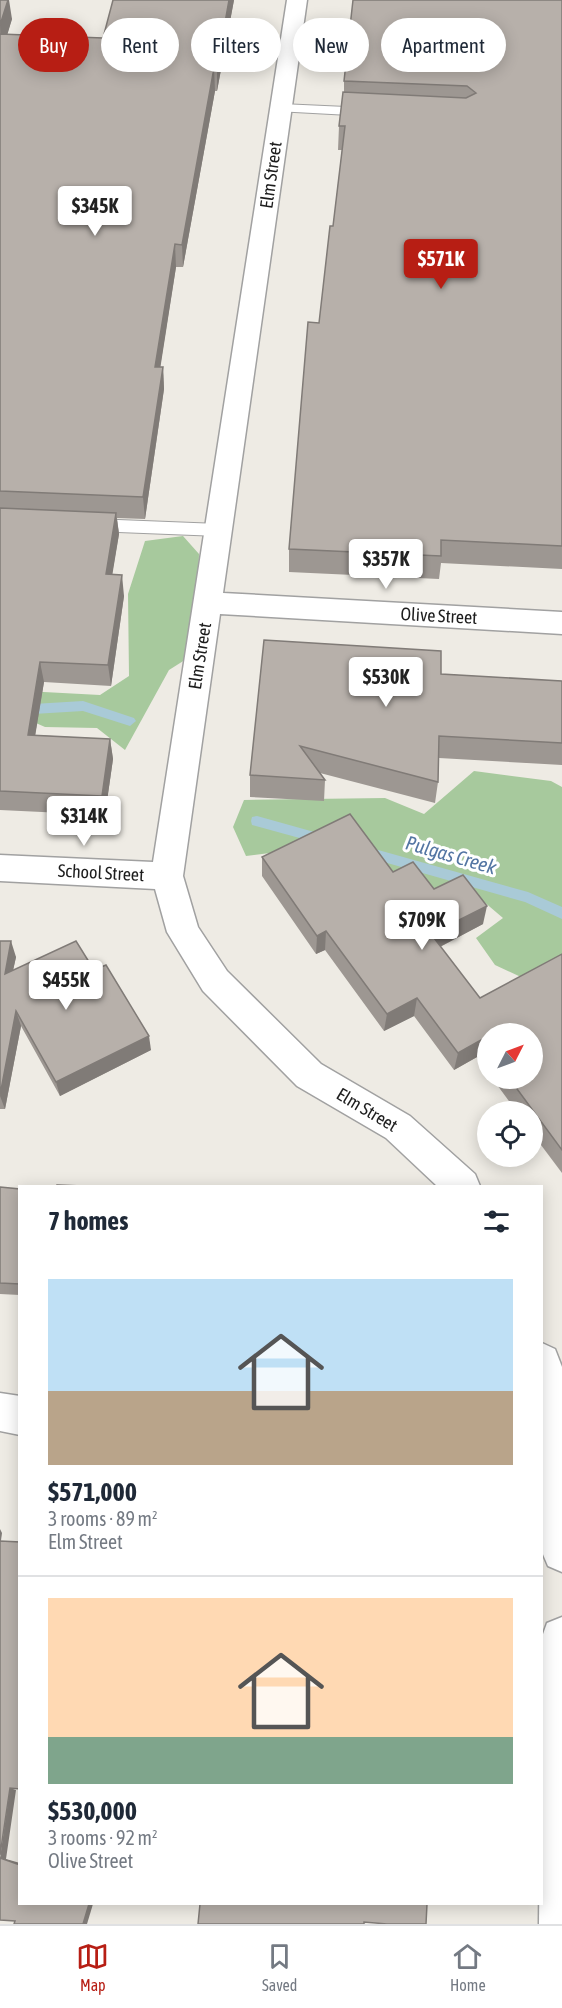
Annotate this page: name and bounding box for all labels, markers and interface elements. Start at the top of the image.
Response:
chip: Buy [18,18,89,72]
chip: Rent [101,18,179,72]
chip: Filters [191,18,281,72]
chip: New [293,18,369,72]
chip: Apartment [381,18,506,72]
street label: Elm Street [255,140,286,210]
pin: $345K [53,186,137,237]
text: $345K [72,194,118,217]
pin: $571K [399,239,483,290]
text: $571K [418,247,464,270]
pin: $357K [344,539,428,590]
text: $357K [363,547,409,570]
street label: Olive Street [400,603,478,628]
street label: Elm Street [184,621,215,691]
pin: $530K [344,657,428,708]
text: $530K [363,665,409,688]
pin: $314K [42,796,126,847]
text: $314K [61,804,107,827]
water label: Pulgas Creek [403,831,499,879]
street label: School Street [57,860,145,885]
pin: $709K [380,900,464,951]
text: $709K [399,908,445,931]
pin: $455K [24,960,108,1011]
text: $455K [43,968,89,991]
north arrow [477,1023,543,1089]
map controls [477,1023,543,1167]
street label: Elm Street [333,1083,402,1136]
button: locate [477,1101,543,1167]
icon: filters [480,1205,513,1238]
text: 7 homes [48,1206,128,1236]
icon: home [227,1318,335,1426]
text: $571,000 [48,1477,137,1507]
text: 3 rooms · 89 m² [48,1507,158,1530]
text: Elm Street [48,1530,123,1553]
icon: home [227,1637,335,1745]
text: $530,000 [48,1796,137,1826]
text: 3 rooms · 92 m² [48,1826,158,1849]
text: Olive Street [48,1849,133,1872]
tab: Map [76,1940,109,1994]
tab: Saved [262,1940,297,1994]
tab: Home [450,1940,486,1994]

